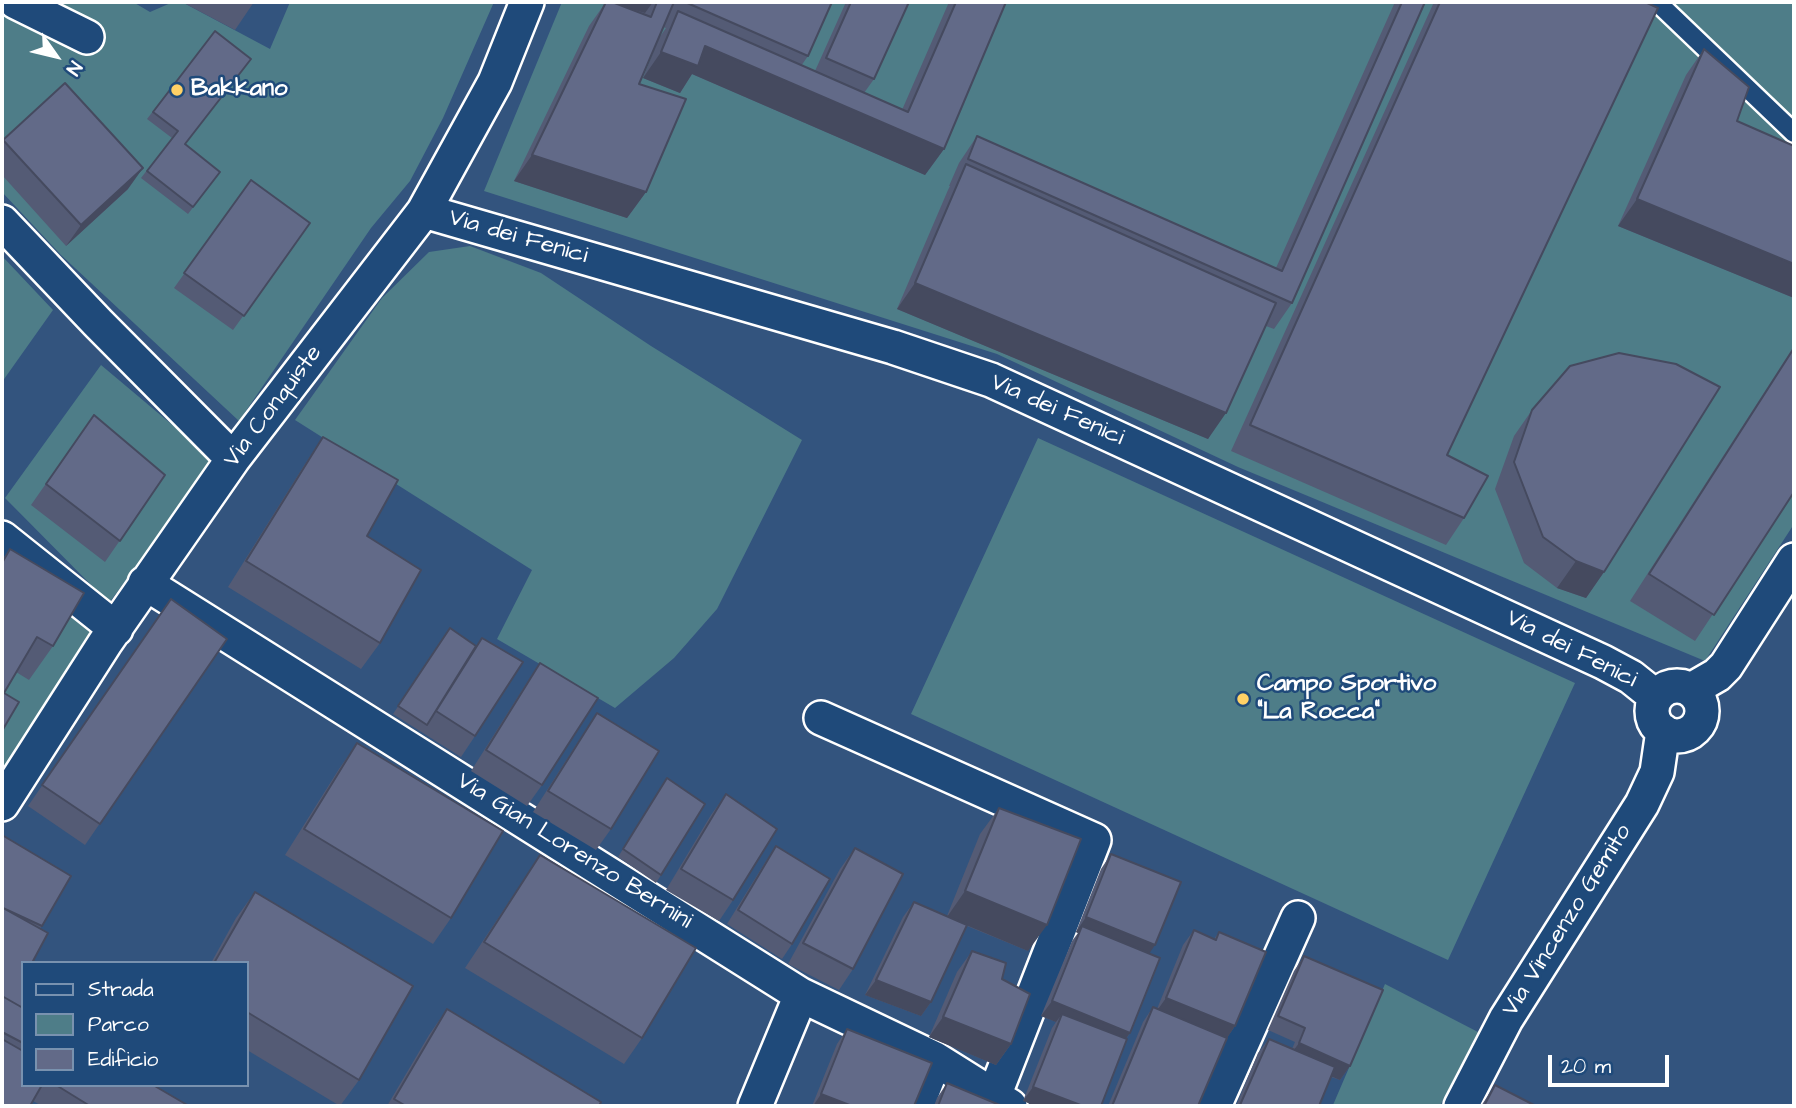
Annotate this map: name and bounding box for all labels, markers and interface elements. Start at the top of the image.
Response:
north arrow [21,21,91,91]
text: N [59,56,88,81]
place label: Bakkano [191,76,287,104]
marker: Bakkano [169,82,185,98]
street label: Via dei Fenici [445,204,591,272]
street label: Via Conquiste [219,340,329,474]
street label: Via dei Fenici [986,369,1128,453]
street label: Via dei Fenici [1501,605,1641,695]
place label: Campo Sportivo "La Rocca" [1257,671,1436,727]
marker: Campo Sportivo "La Rocca" [1235,691,1251,707]
street label: Via Gian Lorenzo Bernini [451,768,697,936]
street label: Via Vincenzo Gemito [1497,819,1639,1023]
legend [21,961,248,1087]
text: Strada [88,975,154,1004]
text: Parco [88,1010,149,1039]
scale bar [1551,1042,1672,1086]
text: Edificio [88,1045,158,1074]
text: 20 m [1561,1052,1611,1081]

